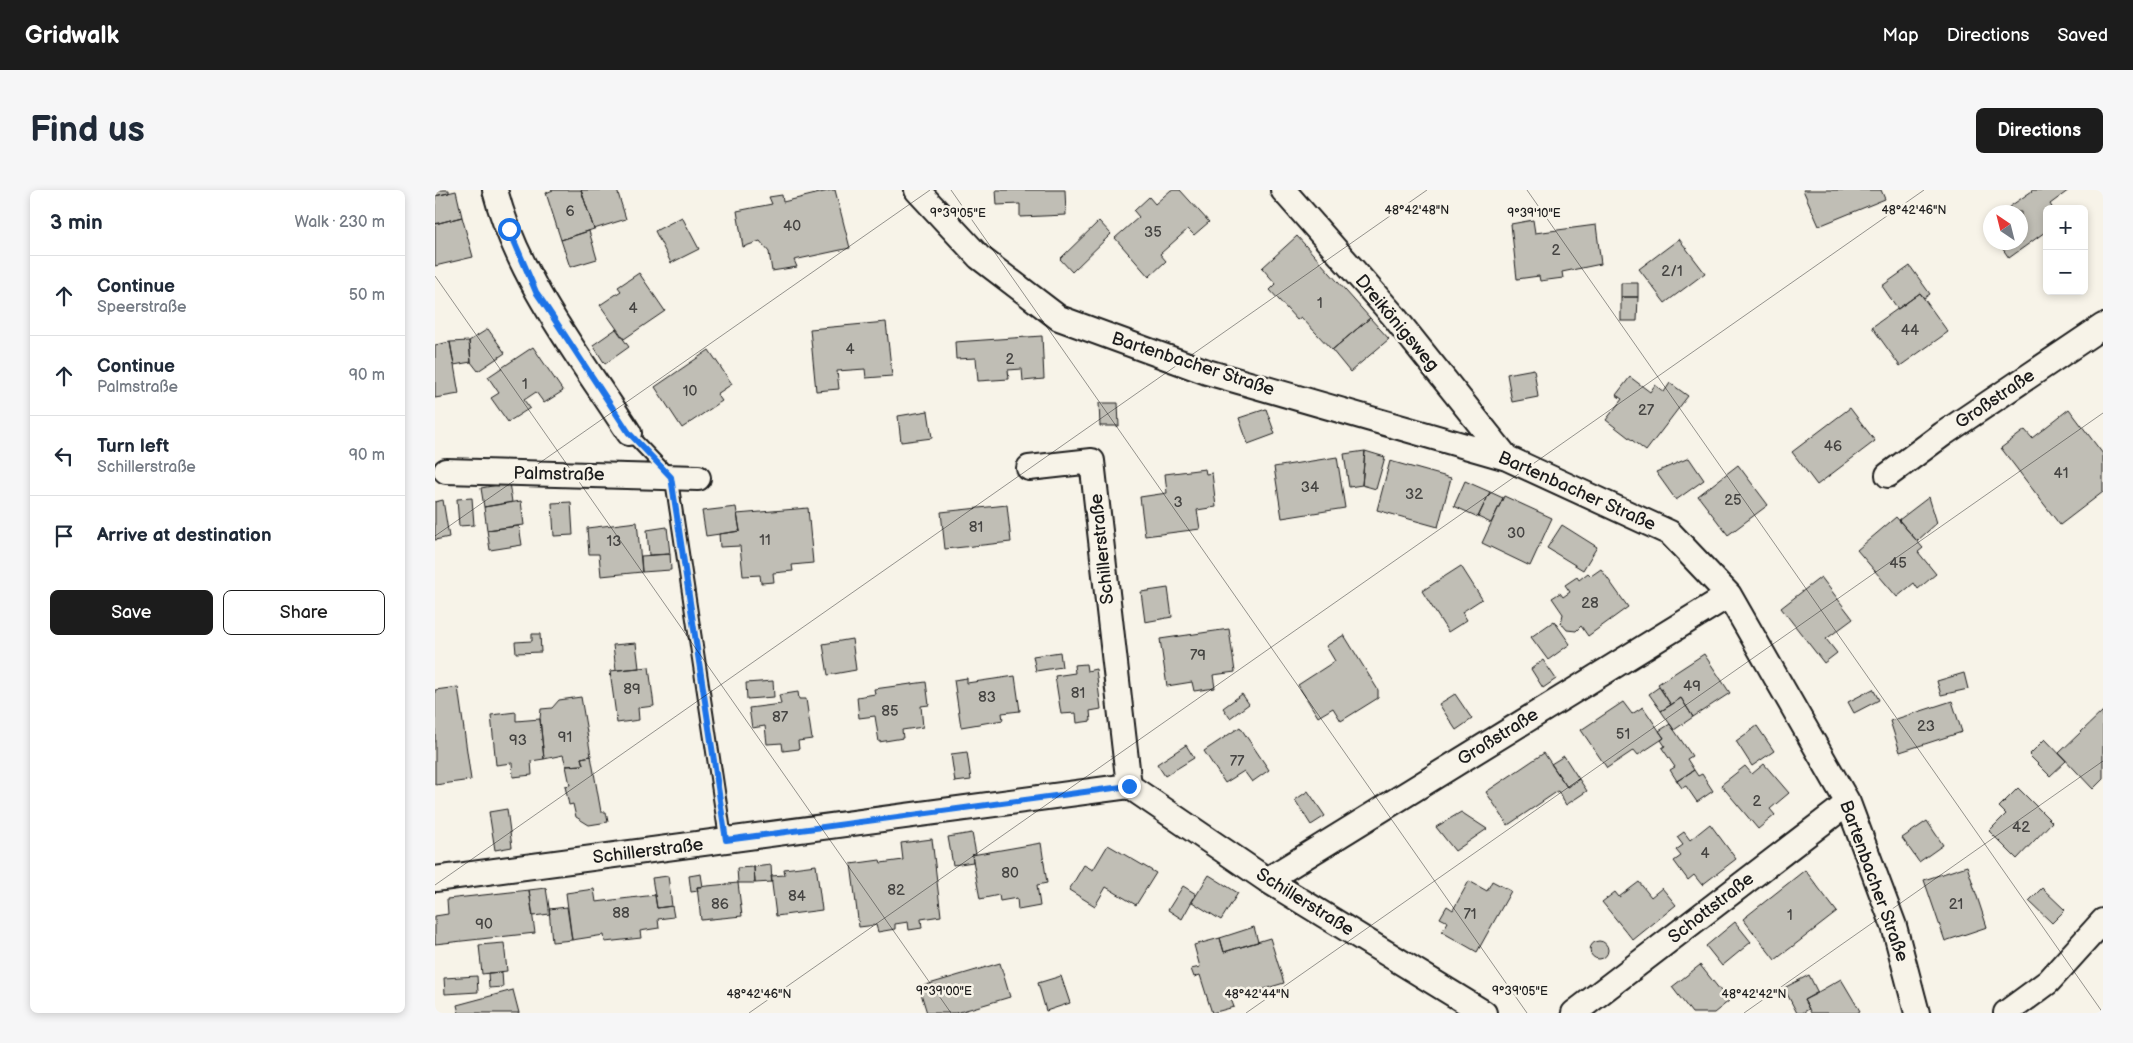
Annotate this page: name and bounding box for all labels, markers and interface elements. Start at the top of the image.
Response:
text: Gridwalk [25,21,119,50]
text: Map [1883,25,1919,46]
text: Directions [1947,25,2029,46]
text: Saved [2057,25,2108,46]
button: Directions [1976,108,2103,153]
text: Find us [30,109,145,152]
house number: 6 [565,202,575,221]
text: 48°42'48"N [1385,203,1449,218]
text: 48°42'46"N [1881,203,1947,218]
north arrow [1983,205,2028,250]
map controls [2043,205,2088,295]
button: + [2043,205,2088,250]
text: 9°39'05"E [930,206,986,221]
text: 9°39'10"E [1507,206,1561,221]
text: 3 min [50,210,103,235]
text: Walk · 230 m [295,213,385,232]
house number: 40 [783,217,801,236]
route start [498,218,521,241]
house number: 35 [1144,223,1162,242]
house number: 2 [1552,241,1561,260]
button: − [2043,250,2088,295]
house number: 2/1 [1661,262,1683,281]
street label: Dreikönigsweg [1351,271,1443,375]
text: Continue [97,275,175,298]
icon: ahead [50,282,78,310]
text: 50 m [349,286,385,305]
house number: 1 [1317,294,1323,313]
text: Speerstraße [97,298,186,317]
house number: 4 [628,299,638,318]
house number: 44 [1901,321,1919,340]
street label: Bartenbacher Straße [1109,328,1277,400]
house number: 4 [845,340,855,359]
house number: 2 [1006,350,1015,369]
text: Continue [97,355,175,378]
icon: ahead [50,362,78,390]
street label: Großstraße [1951,365,2039,433]
text: 90 m [349,366,385,385]
house number: 1 [522,375,528,394]
text: Palmstraße [97,378,178,397]
house number: 10 [683,382,697,401]
house number: 27 [1638,401,1655,420]
text: Turn left [97,435,169,458]
house number: 46 [1824,437,1842,456]
icon: left [50,442,78,470]
text: 90 m [349,446,385,465]
street label: Bartenbacher Straße [1495,447,1659,535]
text: Schillerstraße [97,458,196,477]
street label: Palmstraße [513,463,605,485]
house number: 41 [2054,464,2068,483]
house number: 34 [1301,478,1319,497]
house number: 32 [1405,485,1423,504]
house number: 25 [1724,491,1742,510]
street label: Schillerstraße [1086,492,1118,605]
house number: 3 [1173,493,1183,512]
house number: 81 [969,518,983,537]
icon: arrive [50,522,78,550]
text: Arrive at destination [97,524,272,547]
house number: 30 [1507,524,1525,543]
house number: 11 [759,531,771,550]
house number: 13 [606,532,622,551]
house number: 45 [1889,554,1907,573]
button: Save [50,590,213,635]
button: Share [223,590,385,635]
house number: 28 [1581,594,1599,613]
house number: 79 [1190,646,1206,665]
house number: 49 [1683,677,1701,696]
house number: 89 [623,680,641,699]
house number: 81 [1071,684,1085,703]
house number: 83 [978,688,996,707]
house number: 85 [881,702,899,721]
street label: Großstraße [1454,704,1543,770]
house number: 87 [772,708,789,727]
house number: 23 [1917,717,1935,736]
house number: 51 [1616,725,1630,744]
house number: 91 [558,728,572,747]
house number: 93 [509,731,527,750]
house number: 77 [1230,752,1245,771]
route end [1118,775,1141,798]
house number: 2 [1753,792,1762,811]
street label: Bartenbacher Straße [1835,797,1913,965]
house number: 42 [2012,818,2030,837]
street label: Schillerstraße [592,834,705,868]
house number: 4 [1700,844,1710,863]
house number: 80 [1001,864,1019,883]
street label: Schillerstraße [1252,864,1358,941]
street label: Schottstraße [1664,868,1758,948]
house number: 82 [887,881,905,900]
house number: 84 [788,887,806,906]
house number: 86 [711,895,729,914]
house number: 21 [1949,895,1963,914]
house number: 88 [612,904,630,923]
house number: 71 [1463,905,1477,924]
house number: 1 [1787,906,1793,925]
house number: 90 [475,915,493,934]
text: 9°39'00"E [916,984,972,999]
text: 9°39'05"E [1492,984,1548,999]
text: 48°42'46"N [726,987,792,1002]
text: 48°42'44"N [1224,987,1290,1002]
text: 48°42'42"N [1722,987,1786,1002]

